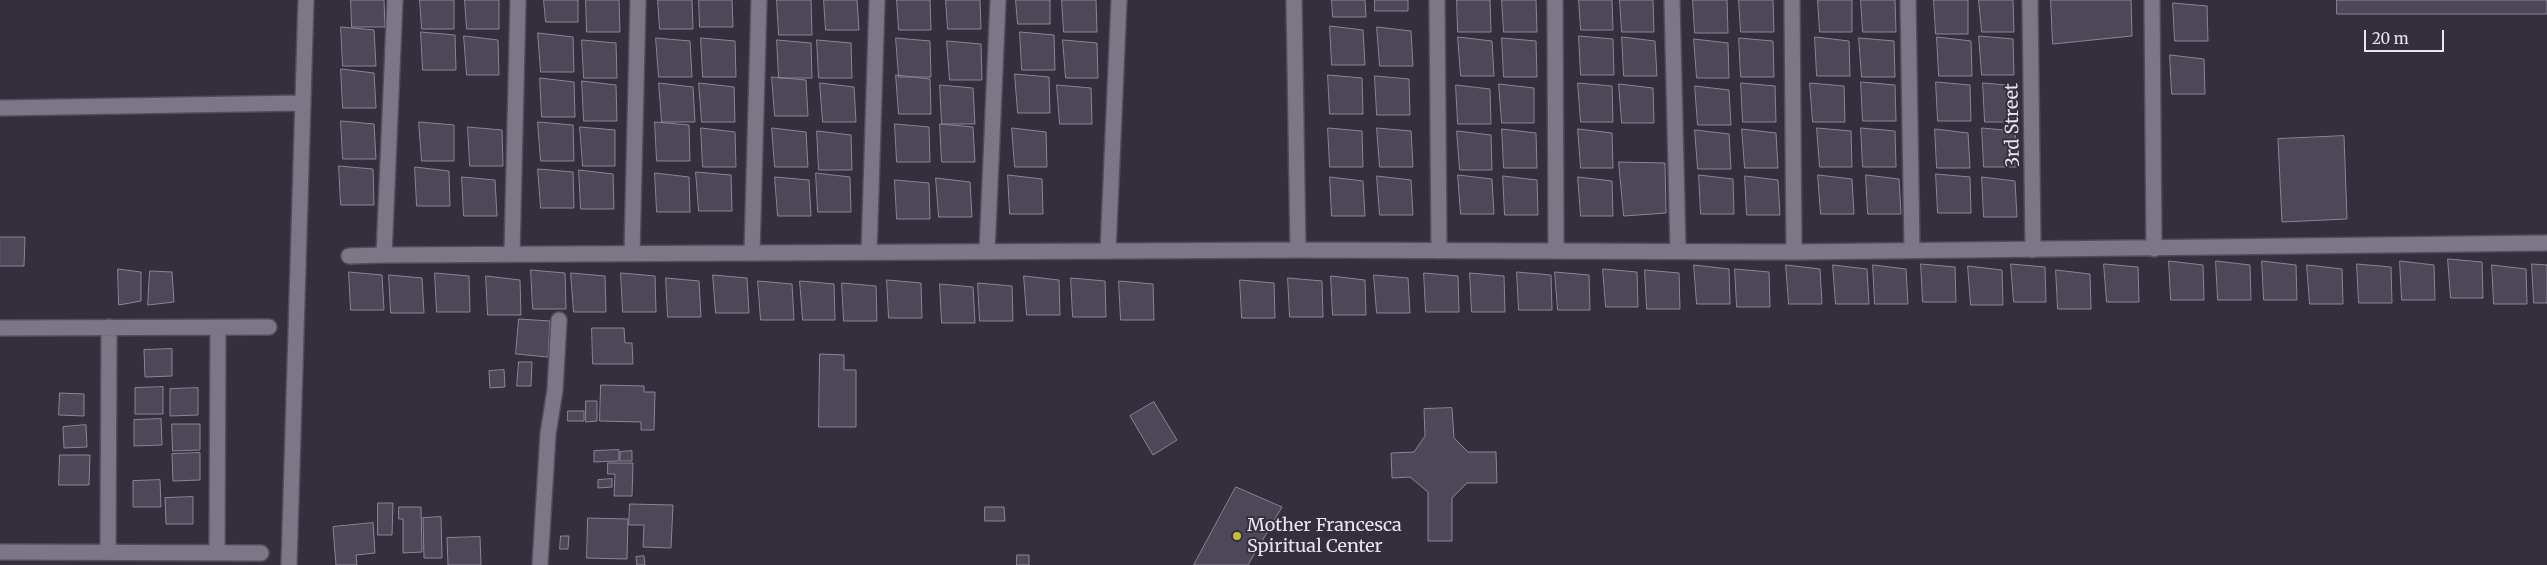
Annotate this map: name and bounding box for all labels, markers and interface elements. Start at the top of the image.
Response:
scale bar [2367,20,2447,52]
text: 20 m [2372,29,2409,48]
street label: 3rd Street [2001,83,2025,167]
place label: Mother Francesca Spiritual Center [1247,515,1402,558]
marker: Mother Francesca Spiritual Center [1231,530,1243,542]

